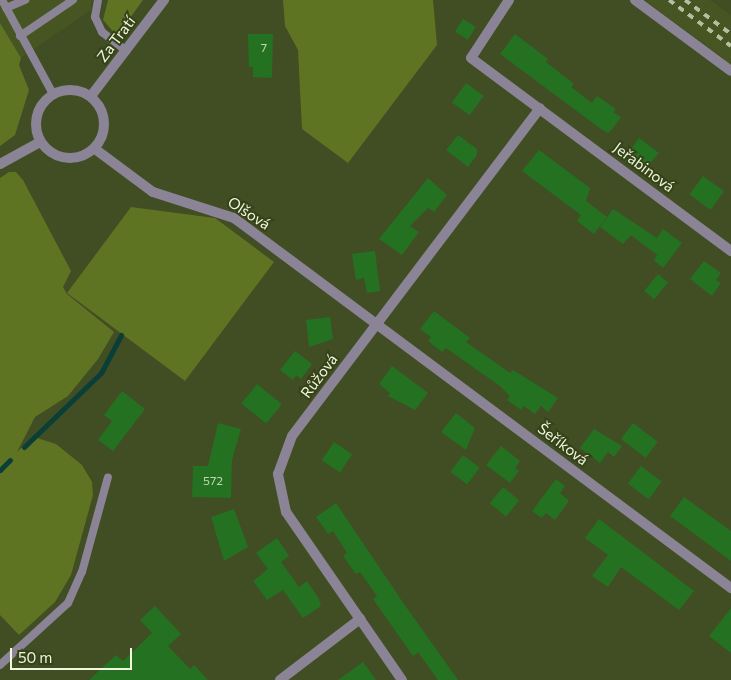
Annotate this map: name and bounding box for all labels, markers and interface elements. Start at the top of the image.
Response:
street label: Za Tratí [93,12,139,66]
house number: 7 [261,41,267,55]
street label: Jeřabinová [610,138,678,196]
street label: Olšová [224,193,274,233]
street label: Růžová [297,351,341,401]
street label: Šeříková [534,419,592,469]
house number: 572 [203,474,223,488]
scale bar [12,638,135,670]
text: 50 m [18,648,52,666]

